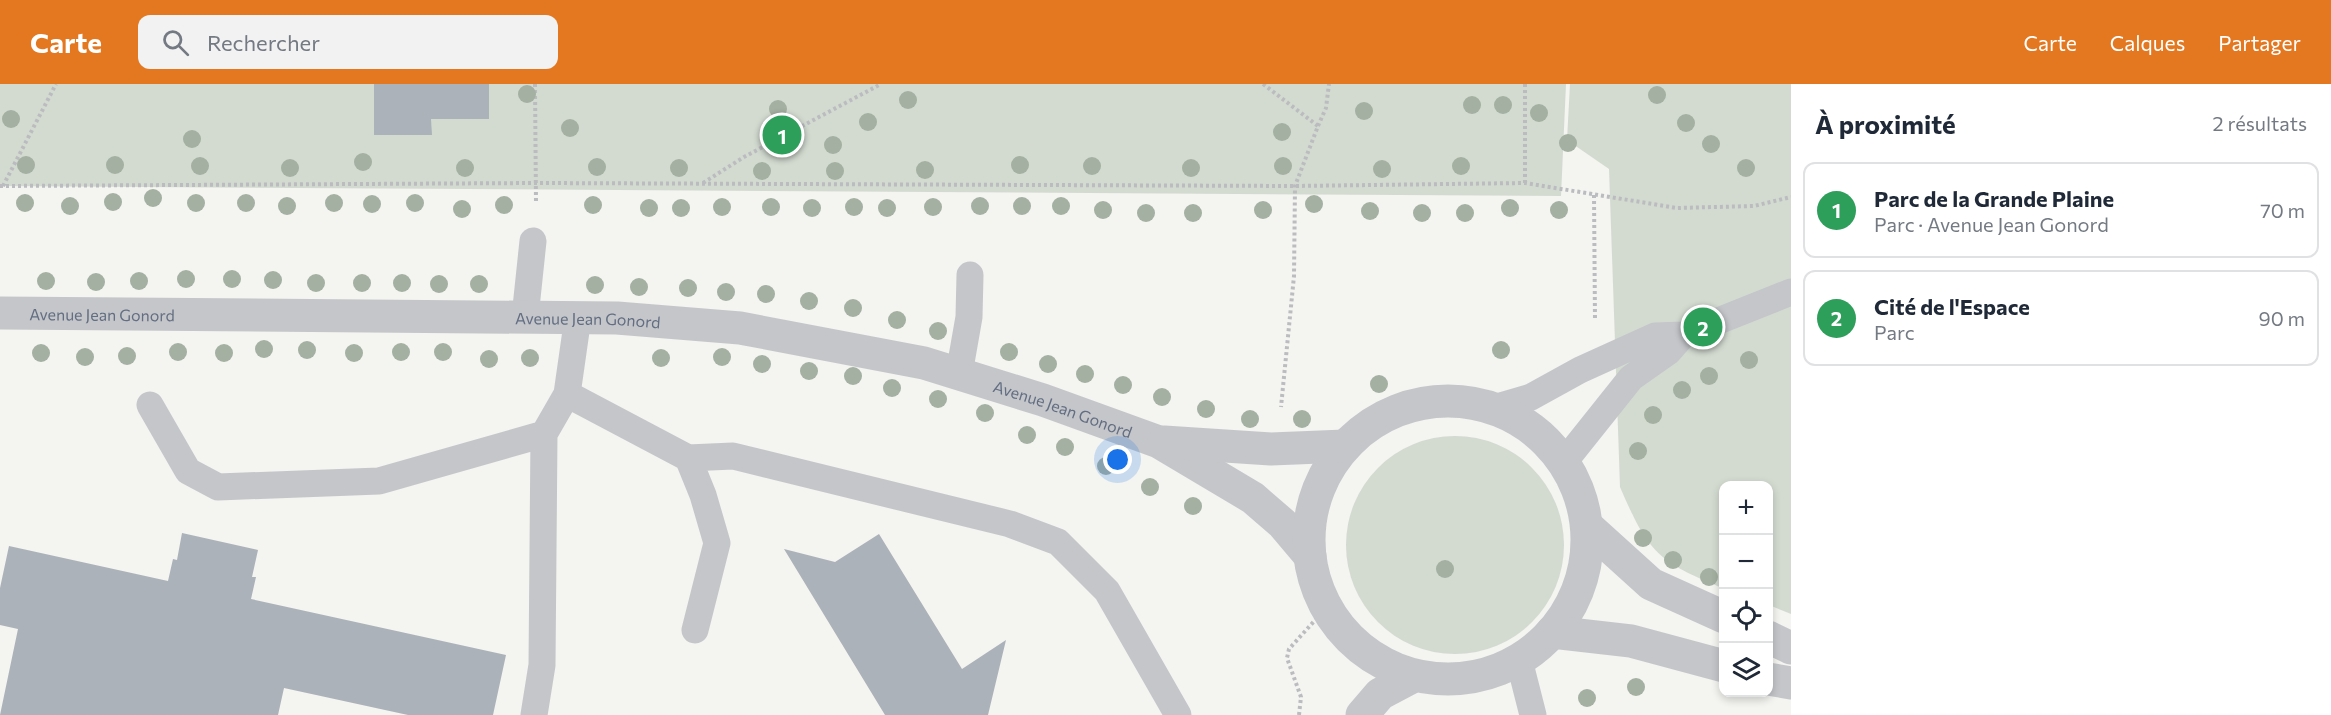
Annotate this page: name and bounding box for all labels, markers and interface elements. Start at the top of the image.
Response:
search box [138,15,558,69]
text: Carte [30,25,102,59]
icon: search [159,26,192,59]
text: Rechercher [207,29,320,56]
text: Carte [2024,30,2077,55]
text: Calques [2110,30,2185,55]
text: Partager [2218,30,2301,55]
text: À proximité [1815,108,1956,139]
text: 2 résultats [2213,111,2307,135]
pin: 1 [762,112,802,158]
text: Parc de la Grande Plaine [1874,185,2114,212]
text: 1 [1832,198,1841,222]
text: 70 m [2260,198,2305,222]
text: Parc · Avenue Jean Gonord [1874,212,2109,236]
text: Cité de l'Espace [1874,293,2030,320]
street label: Avenue Jean Gonord [29,304,175,324]
pin: 2 [1684,304,1722,350]
text: 2 [1831,306,1842,330]
text: 90 m [2259,306,2305,330]
street label: Avenue Jean Gonord [515,308,661,331]
text: Parc [1874,320,1915,344]
street label: Avenue Jean Gonord [991,376,1135,441]
your location [1103,445,1132,474]
map controls [1719,481,1773,697]
button: + [1719,481,1773,535]
button: − [1719,535,1773,589]
button: locate [1719,589,1773,643]
button: layers [1719,643,1773,697]

